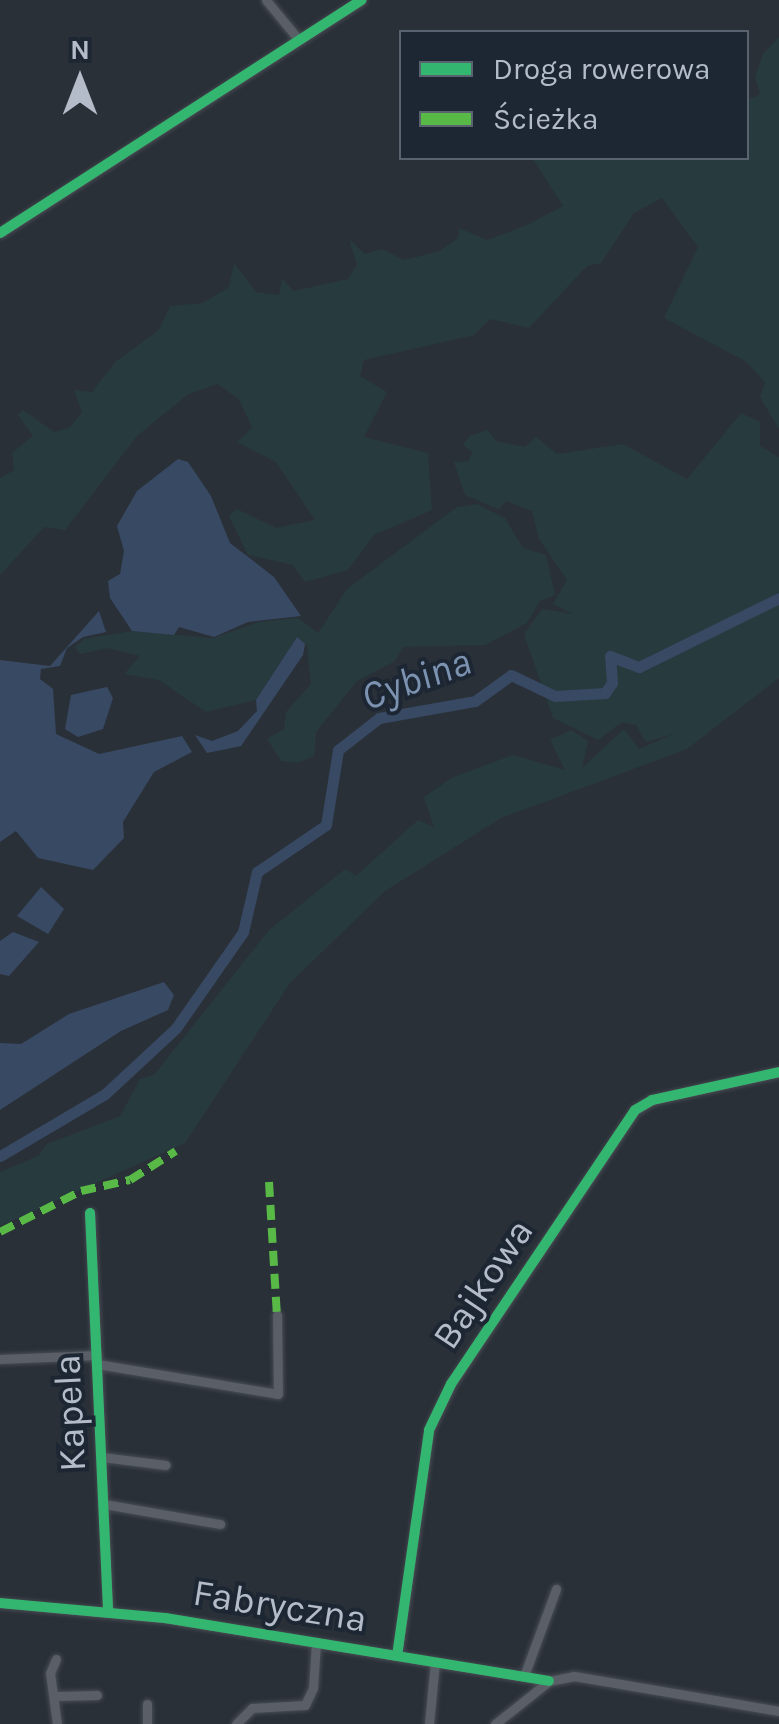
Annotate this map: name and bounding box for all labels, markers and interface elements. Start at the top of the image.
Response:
north arrow [30,30,130,130]
legend [399,30,749,160]
text: N [70,33,90,66]
text: Droga rowerowa [493,51,711,87]
text: Ścieżka [493,101,599,137]
water label: Cybina [355,637,477,721]
street label: Bajkowa [423,1210,543,1358]
street label: Kapela [44,1353,96,1473]
street label: Fabryczna [190,1570,370,1642]

